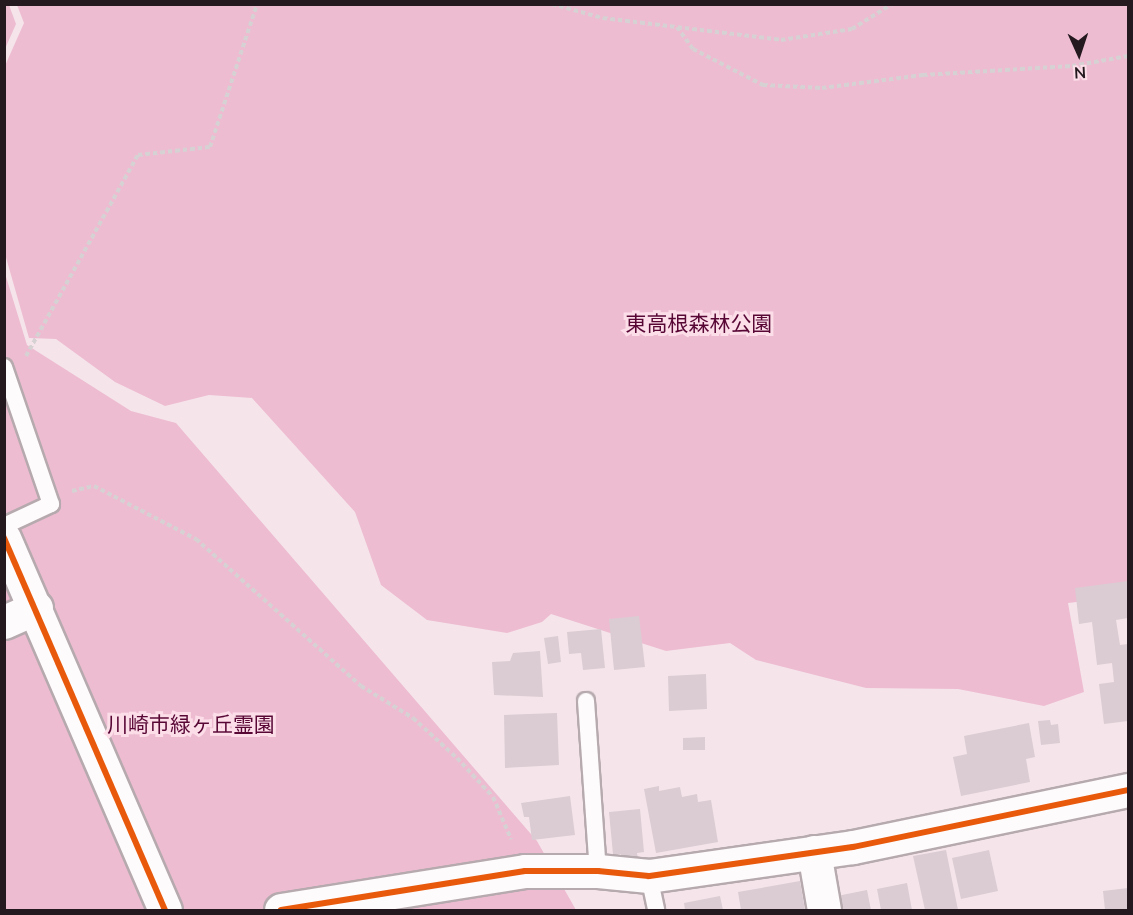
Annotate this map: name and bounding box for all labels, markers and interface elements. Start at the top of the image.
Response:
north arrow [1049,24,1109,84]
text: N [1073,61,1086,83]
park label: 東高根森林公園 [626,311,772,337]
park label: 川崎市緑ヶ丘霊園 [107,712,275,738]

